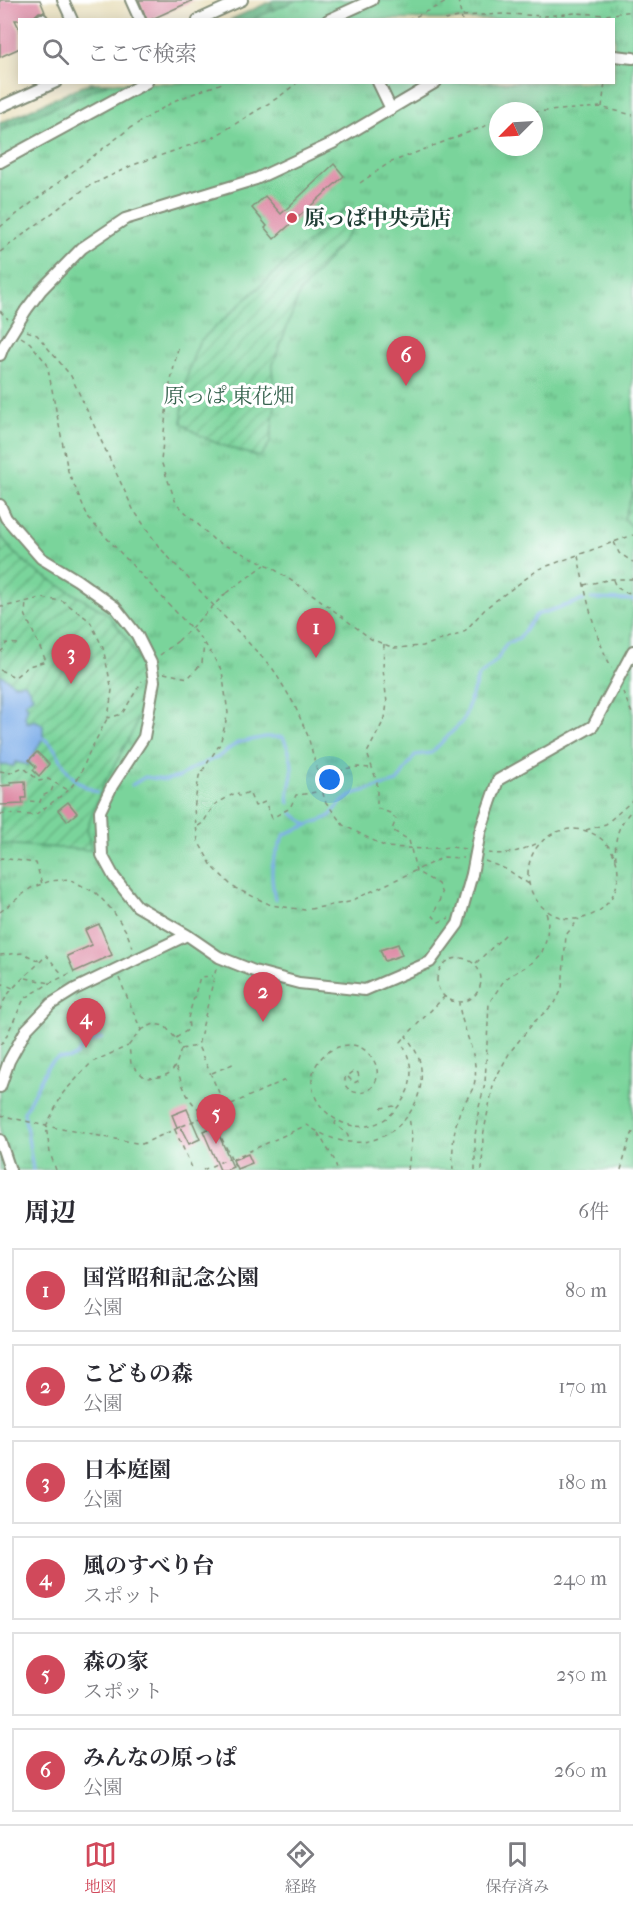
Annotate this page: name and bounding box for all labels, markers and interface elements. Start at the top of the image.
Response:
search box [18,18,615,84]
icon: search [39,35,72,68]
text: ここで検索 [87,41,197,67]
north arrow [489,102,543,156]
place label: 原っぱ中央売店 [304,206,451,230]
marker: 原っぱ中央売店 [285,211,299,225]
pin: 6 [386,336,426,386]
park label: 原っぱ 東花畑 [164,384,294,408]
pin: 1 [296,608,336,658]
pin: 3 [52,634,90,684]
your location [315,765,344,794]
pin: 2 [244,972,282,1022]
pin: 4 [66,998,106,1048]
pin: 5 [196,1094,236,1144]
text: 周辺 [24,1197,76,1228]
text: 6件 [578,1200,609,1223]
text: 国営昭和記念公園 [83,1265,259,1291]
text: 1 [42,1279,49,1302]
text: 80 m [565,1279,607,1302]
text: 公園 [83,1296,123,1319]
text: こどもの森 [83,1361,193,1387]
text: 2 [40,1375,51,1398]
text: 170 m [558,1375,607,1398]
text: 公園 [83,1392,123,1415]
text: 日本庭園 [83,1457,171,1483]
text: 3 [41,1471,50,1494]
text: 180 m [558,1471,607,1494]
text: 公園 [83,1488,123,1511]
text: 風のすべり台 [83,1553,215,1579]
text: 4 [40,1567,51,1590]
text: 240 m [553,1567,607,1590]
text: スポット [83,1584,163,1607]
text: 森の家 [83,1649,149,1675]
text: 5 [41,1663,50,1686]
text: 250 m [556,1663,607,1686]
text: スポット [83,1680,163,1703]
text: みんなの原っぱ [83,1745,237,1771]
text: 6 [40,1759,51,1782]
text: 260 m [554,1759,607,1782]
text: 公園 [83,1776,123,1799]
tab: 地図 [84,1838,117,1897]
tab: 経路 [284,1838,317,1897]
tab: 保存済み [485,1838,549,1897]

